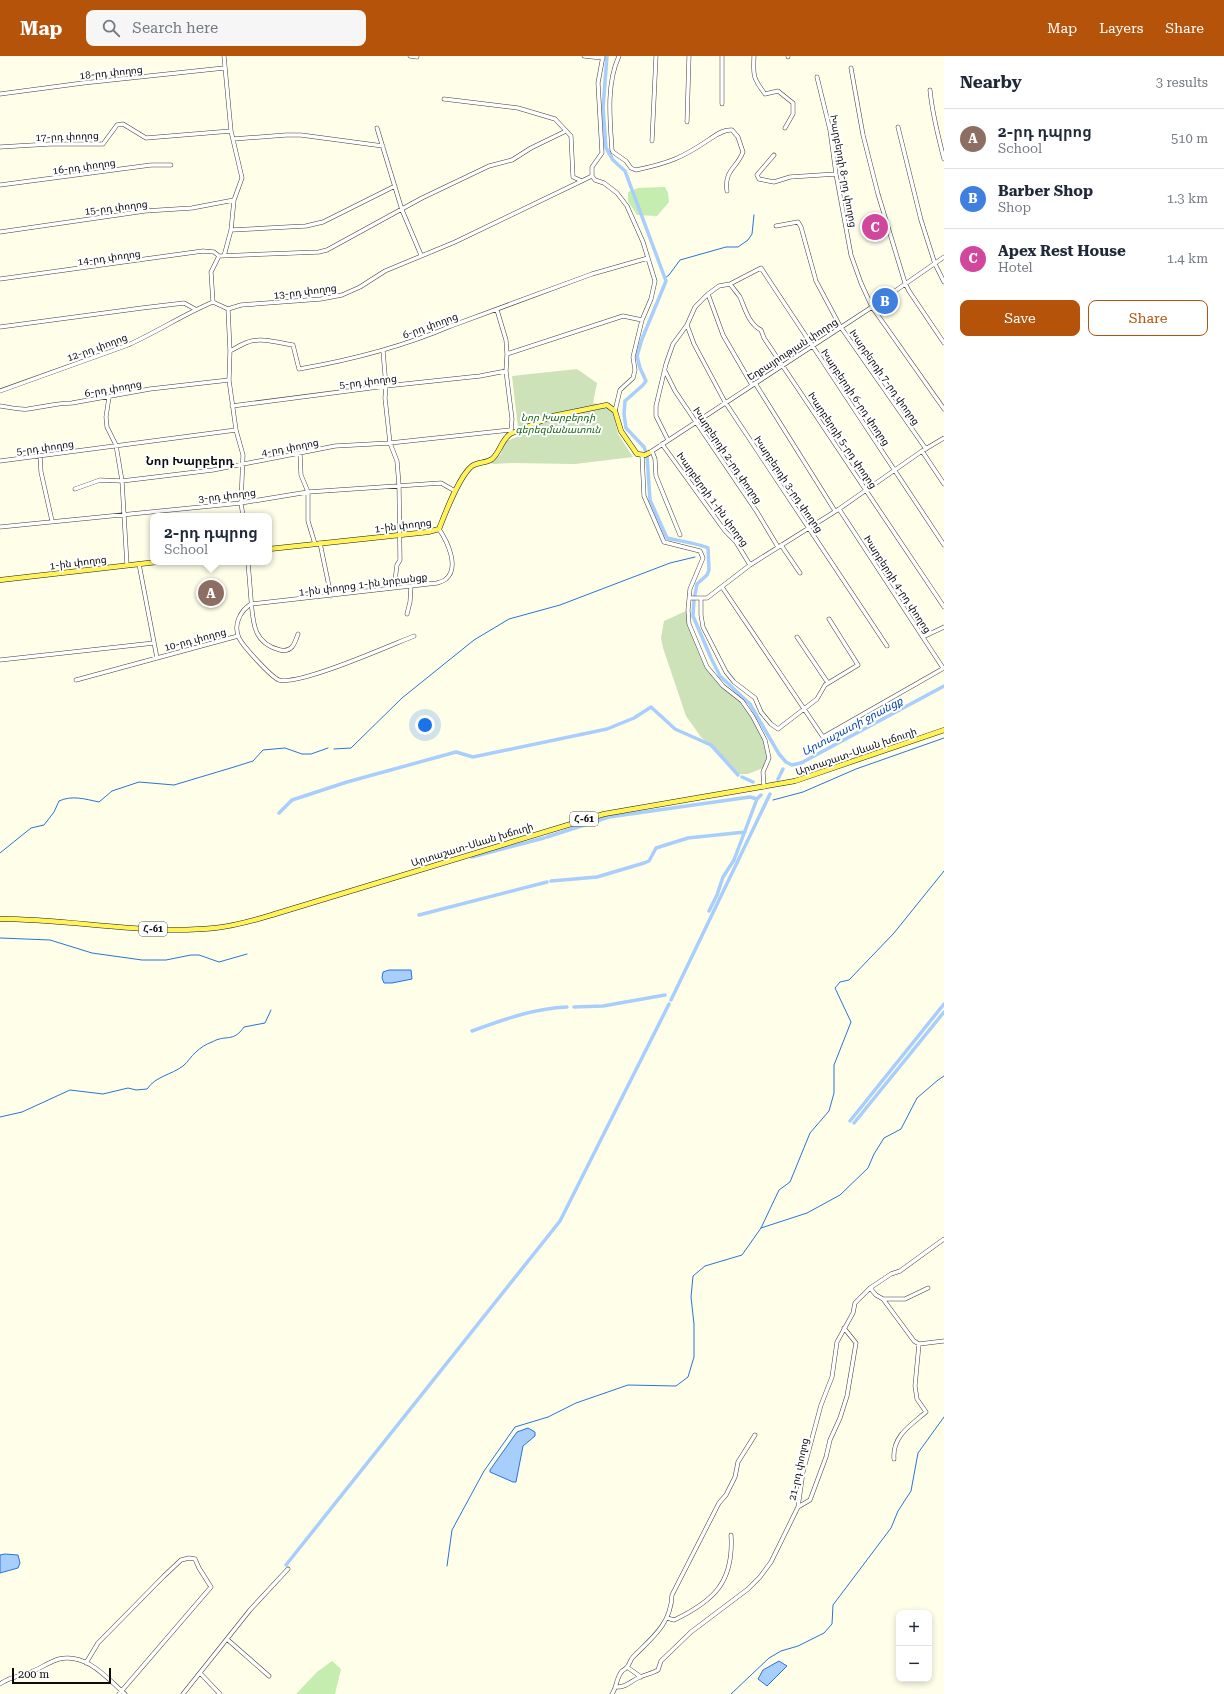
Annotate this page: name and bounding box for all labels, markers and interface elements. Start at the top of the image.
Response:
search box [86,10,366,46]
text: Map [20,17,62,40]
icon: search [100,17,122,39]
text: Search here [132,19,218,37]
text: Map [1047,20,1077,36]
text: Layers [1099,20,1143,36]
text: Share [1165,20,1204,36]
street label: 18-րդ փողոց [79,64,143,81]
text: Nearby [960,72,1022,92]
text: 3 results [1156,75,1208,90]
street label: Խարբերդի 8-րդ փողոց [828,114,859,228]
text: 2-րդ դպրոց [998,123,1092,141]
street label: 17-րդ փողոց [35,130,99,143]
text: A [968,131,978,146]
text: 510 m [1171,131,1208,146]
text: School [998,141,1042,156]
street label: 16-րդ փողոց [52,157,116,176]
text: Barber Shop [998,182,1093,200]
text: B [968,191,978,206]
text: 1.3 km [1167,191,1208,206]
street label: 15-րդ փողոց [84,198,148,217]
text: Shop [998,200,1031,215]
pin: C [862,212,888,242]
text: Apex Rest House [998,242,1126,260]
street label: 14-րդ փողոց [77,248,141,267]
text: C [968,251,978,266]
text: 1.4 km [1167,251,1208,266]
text: Hotel [998,260,1032,275]
street label: 13-րդ փողոց [273,282,337,301]
pin: B [872,286,898,316]
button: Save [960,300,1080,336]
button: Share [1088,300,1208,336]
street label: 6-րդ փողոց [401,310,459,341]
street label: Եղբայրության փողոց [745,316,840,383]
street label: Խարբերդի 7-րդ փողոց [847,327,922,427]
street label: 12-րդ փողոց [65,331,129,363]
street label: Խարբերդի 6-րդ փողոց [819,347,892,448]
street label: 5-րդ փողոց [339,373,397,390]
street label: 6-րդ փողոց [84,378,143,399]
street label: Խարբերդի 5-րդ փողոց [806,390,879,491]
street label: Խարբերդի 2-րդ փողոց [691,405,764,506]
park label: Նոր Խարբերդի գերեզմանատուն [515,412,602,436]
street label: Խարբերդի 3-րդ փողոց [752,434,825,535]
street label: 4-րդ փողոց [261,437,320,458]
street label: 5-րդ փողոց [16,438,75,457]
street label: Խարբերդի 1-ին փողոց [675,450,750,549]
district label: Նոր Խարբերդ [146,454,235,468]
street label: 3-րդ փողոց [198,487,256,504]
popup [150,513,272,565]
street label: 1-ին փողոց [374,517,432,534]
text: 2-րդ դպրոց [164,524,258,542]
street label: Խարբերդի 4-րդ փողոց [862,533,933,635]
text: School [164,542,208,557]
street label: 1-ին փողոց [49,554,107,571]
street label: 1-ին փողոց 1-ին նրբանցք [298,571,428,598]
pin: A [198,578,224,608]
street label: 10-րդ փողոց [163,626,227,653]
water label: Արտաշատի ջրանցք [800,694,905,759]
your location [415,715,435,735]
street label: Արտաշատ-Սևան խճուղի [794,726,918,777]
road number: Հ-61 [570,812,598,826]
street label: Արտաշատ-Սևան խճուղի [410,821,535,868]
road number: Հ-61 [139,922,167,936]
street label: 21-րդ փողոց [787,1437,810,1501]
map controls [896,1610,932,1682]
button: + [896,1610,932,1646]
button: − [896,1646,932,1682]
scale bar [12,1666,111,1685]
text: 200 m [18,1668,49,1681]

